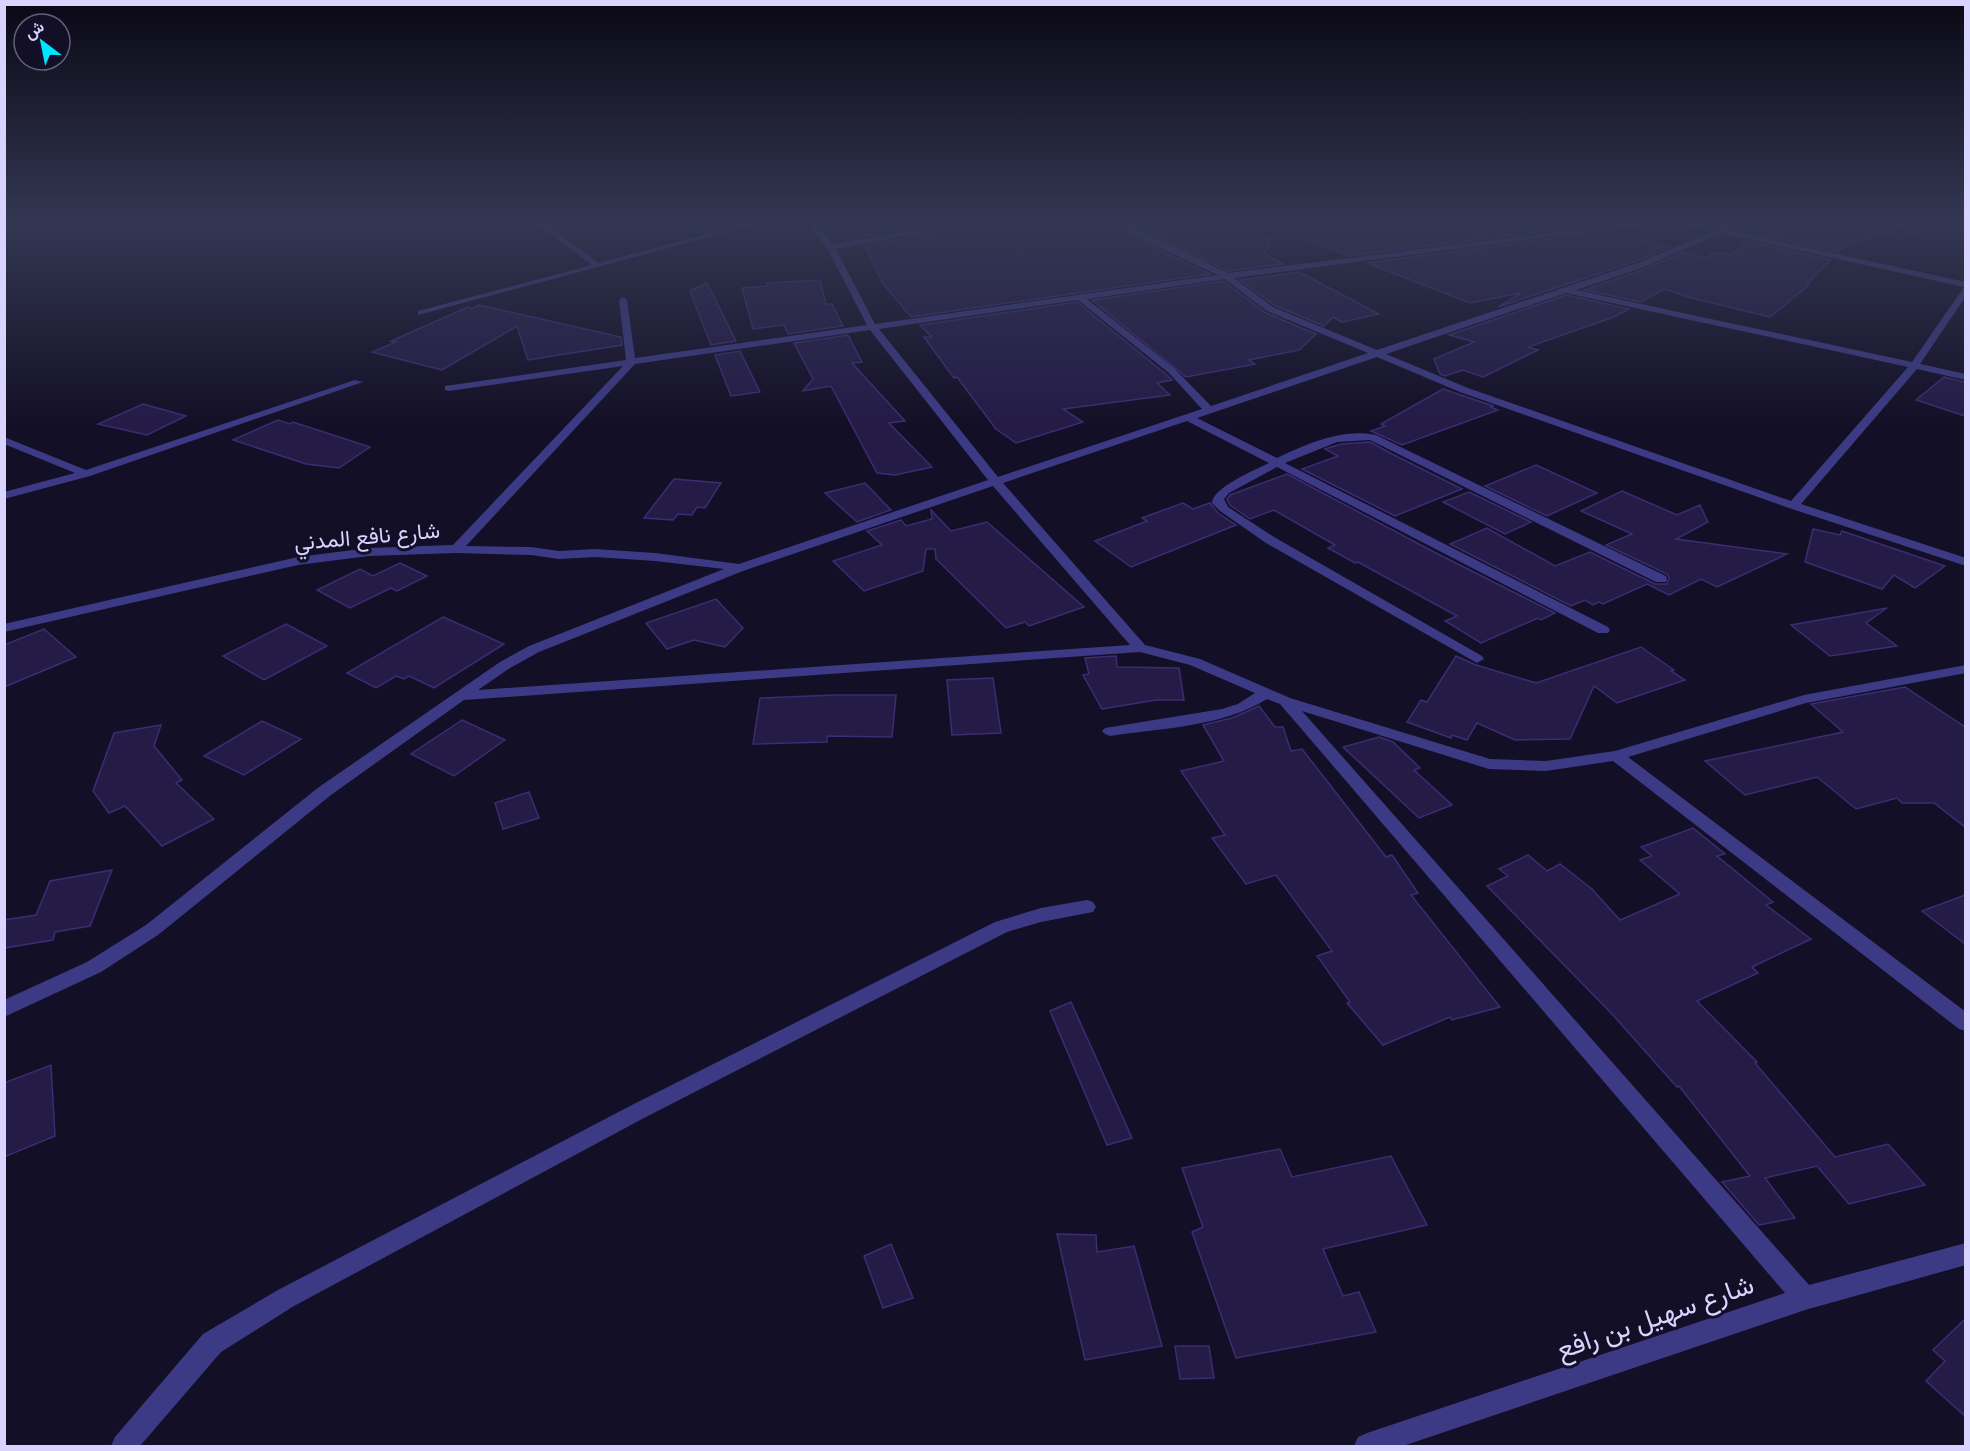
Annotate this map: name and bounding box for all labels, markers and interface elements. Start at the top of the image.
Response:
north arrow [12,12,72,72]
text: ش [21,17,48,43]
street label: شارع نافع المدني [293,518,442,561]
street label: شارع سهيل بن رافع [1552,1268,1759,1368]

